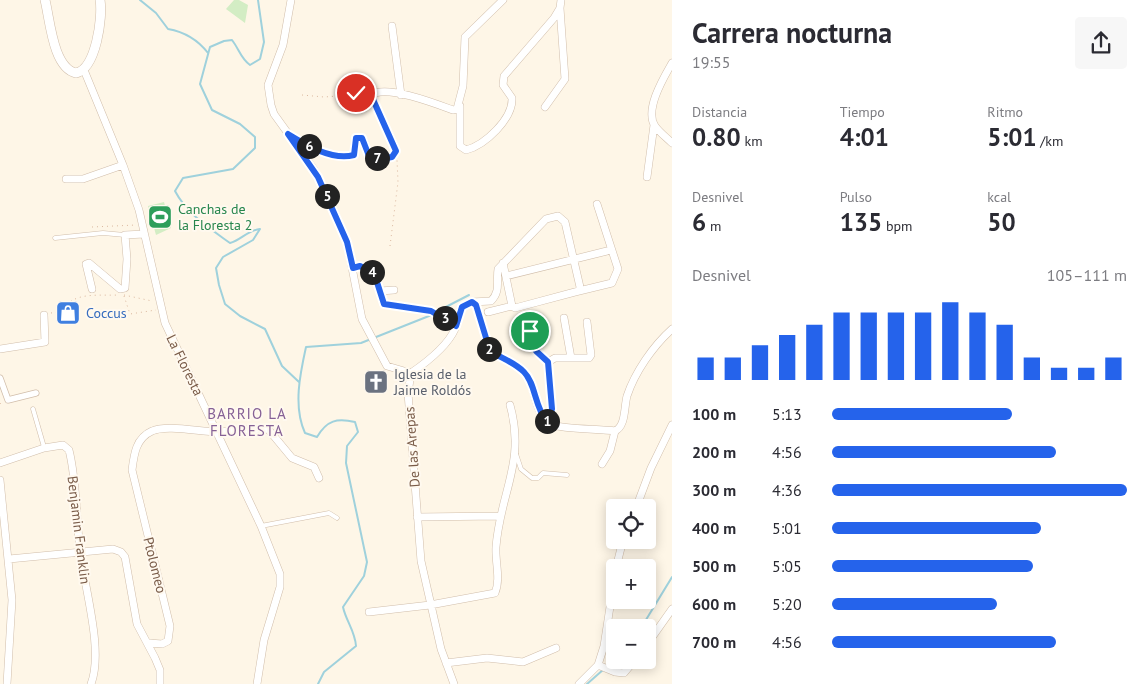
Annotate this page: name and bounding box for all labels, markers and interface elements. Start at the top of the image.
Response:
text: Carrera nocturna [692,14,892,51]
button: share [1075,17,1127,69]
text: 19:55 [692,52,730,72]
pin [335,72,377,114]
icon: check [342,79,370,107]
text: Distancia [692,103,747,121]
text: Tiempo [840,103,885,121]
text: Ritmo [987,103,1023,121]
text: 0.80 [692,121,741,153]
text: 4:01 [840,121,889,153]
text: 5:01 [987,121,1037,153]
text: km [741,132,763,150]
text: /km [1037,132,1063,150]
pin: 6 [296,134,322,158]
text: 6 [306,137,313,155]
pin: 7 [364,146,390,170]
text: 7 [374,149,381,167]
pin: 5 [314,184,340,208]
text: 5 [324,187,331,205]
text: Desnivel [692,188,743,206]
text: Pulso [840,188,872,206]
text: kcal [987,188,1011,206]
place label: Canchas de la Floresta 2 [178,200,252,234]
sports icon: Canchas de la Floresta 2 [147,204,173,230]
text: 6 [692,206,706,238]
text: 135 [840,206,882,238]
text: 50 [987,206,1016,238]
text: m [706,217,721,235]
text: bpm [882,217,912,235]
pin: 4 [360,260,384,284]
text: 4 [369,263,376,281]
text: Desnivel [692,265,751,285]
text: 105–111 m [1047,265,1127,285]
shop icon: Coccus [55,300,81,326]
place label: Coccus [86,304,127,322]
pin: 3 [432,306,458,330]
text: 3 [442,309,449,327]
pin [509,310,551,352]
icon: arrive [516,317,544,345]
street label: La Floresta [162,331,208,399]
pin: 2 [476,336,502,362]
text: 2 [486,340,493,358]
place label: Iglesia de la Jaime Roldós [393,365,471,399]
church icon: Iglesia de la Jaime Roldós [363,369,389,395]
district label: BARRIO LA FLORESTA [207,404,287,440]
text: 100 m [692,404,736,424]
text: 5:13 [772,404,802,424]
street label: De las Arepas [400,406,424,488]
pin: 1 [534,408,560,434]
text: 1 [544,412,551,430]
text: 200 m [692,442,736,462]
text: 4:56 [772,442,802,462]
street label: Benjamin Franklin [63,475,95,585]
text: 300 m [692,480,736,500]
text: 4:36 [772,480,802,500]
map controls [606,499,656,669]
button: locate [606,499,656,549]
text: 400 m [692,518,736,538]
text: 5:01 [772,518,802,538]
street label: Ptolomeo [139,535,171,595]
text: 500 m [692,556,736,576]
text: 5:05 [772,556,802,576]
button: + [606,559,656,609]
text: 600 m [692,594,736,614]
text: 5:20 [772,594,802,614]
button: − [606,619,656,669]
text: 700 m [692,632,736,652]
text: 4:56 [772,632,802,652]

